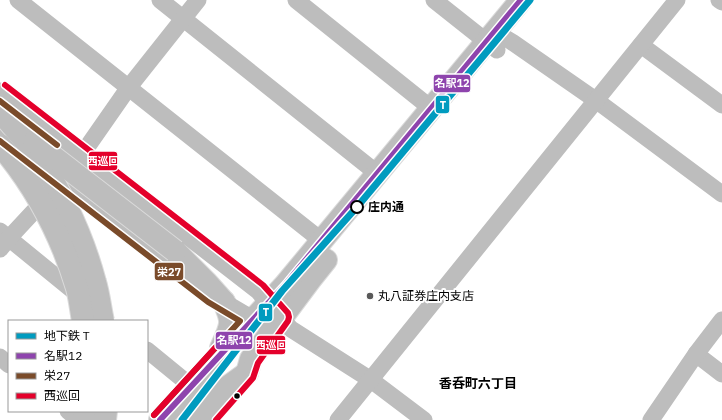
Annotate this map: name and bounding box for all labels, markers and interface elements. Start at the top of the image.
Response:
line badge: 名駅12 [433,74,471,93]
text: 名駅12 [434,76,470,90]
line badge: T [435,95,450,114]
text: T [440,98,447,112]
line badge: 西巡回 [88,151,118,171]
text: 西巡回 [87,154,120,168]
place label: 庄内通 [368,199,404,214]
marker: 庄内通 [350,200,364,214]
line badge: 栄27 [154,262,184,281]
text: 栄27 [157,265,181,279]
place label: 丸八証券庄内支店 [378,288,474,303]
marker: 丸八証券庄内支店 [365,291,375,301]
line badge: T [258,303,273,322]
text: T [263,305,270,319]
legend [8,320,148,412]
text: 地下鉄 T [44,328,90,343]
line badge: 名駅12 [215,331,253,350]
text: 名駅12 [216,333,252,347]
line badge: 西巡回 [256,335,286,355]
text: 西巡回 [255,338,288,352]
text: 名駅12 [44,348,82,363]
text: 栄27 [44,368,70,383]
district label: 香呑町六丁目 [439,375,517,392]
text: 西巡回 [44,388,80,403]
unlabelled marker [232,391,242,401]

